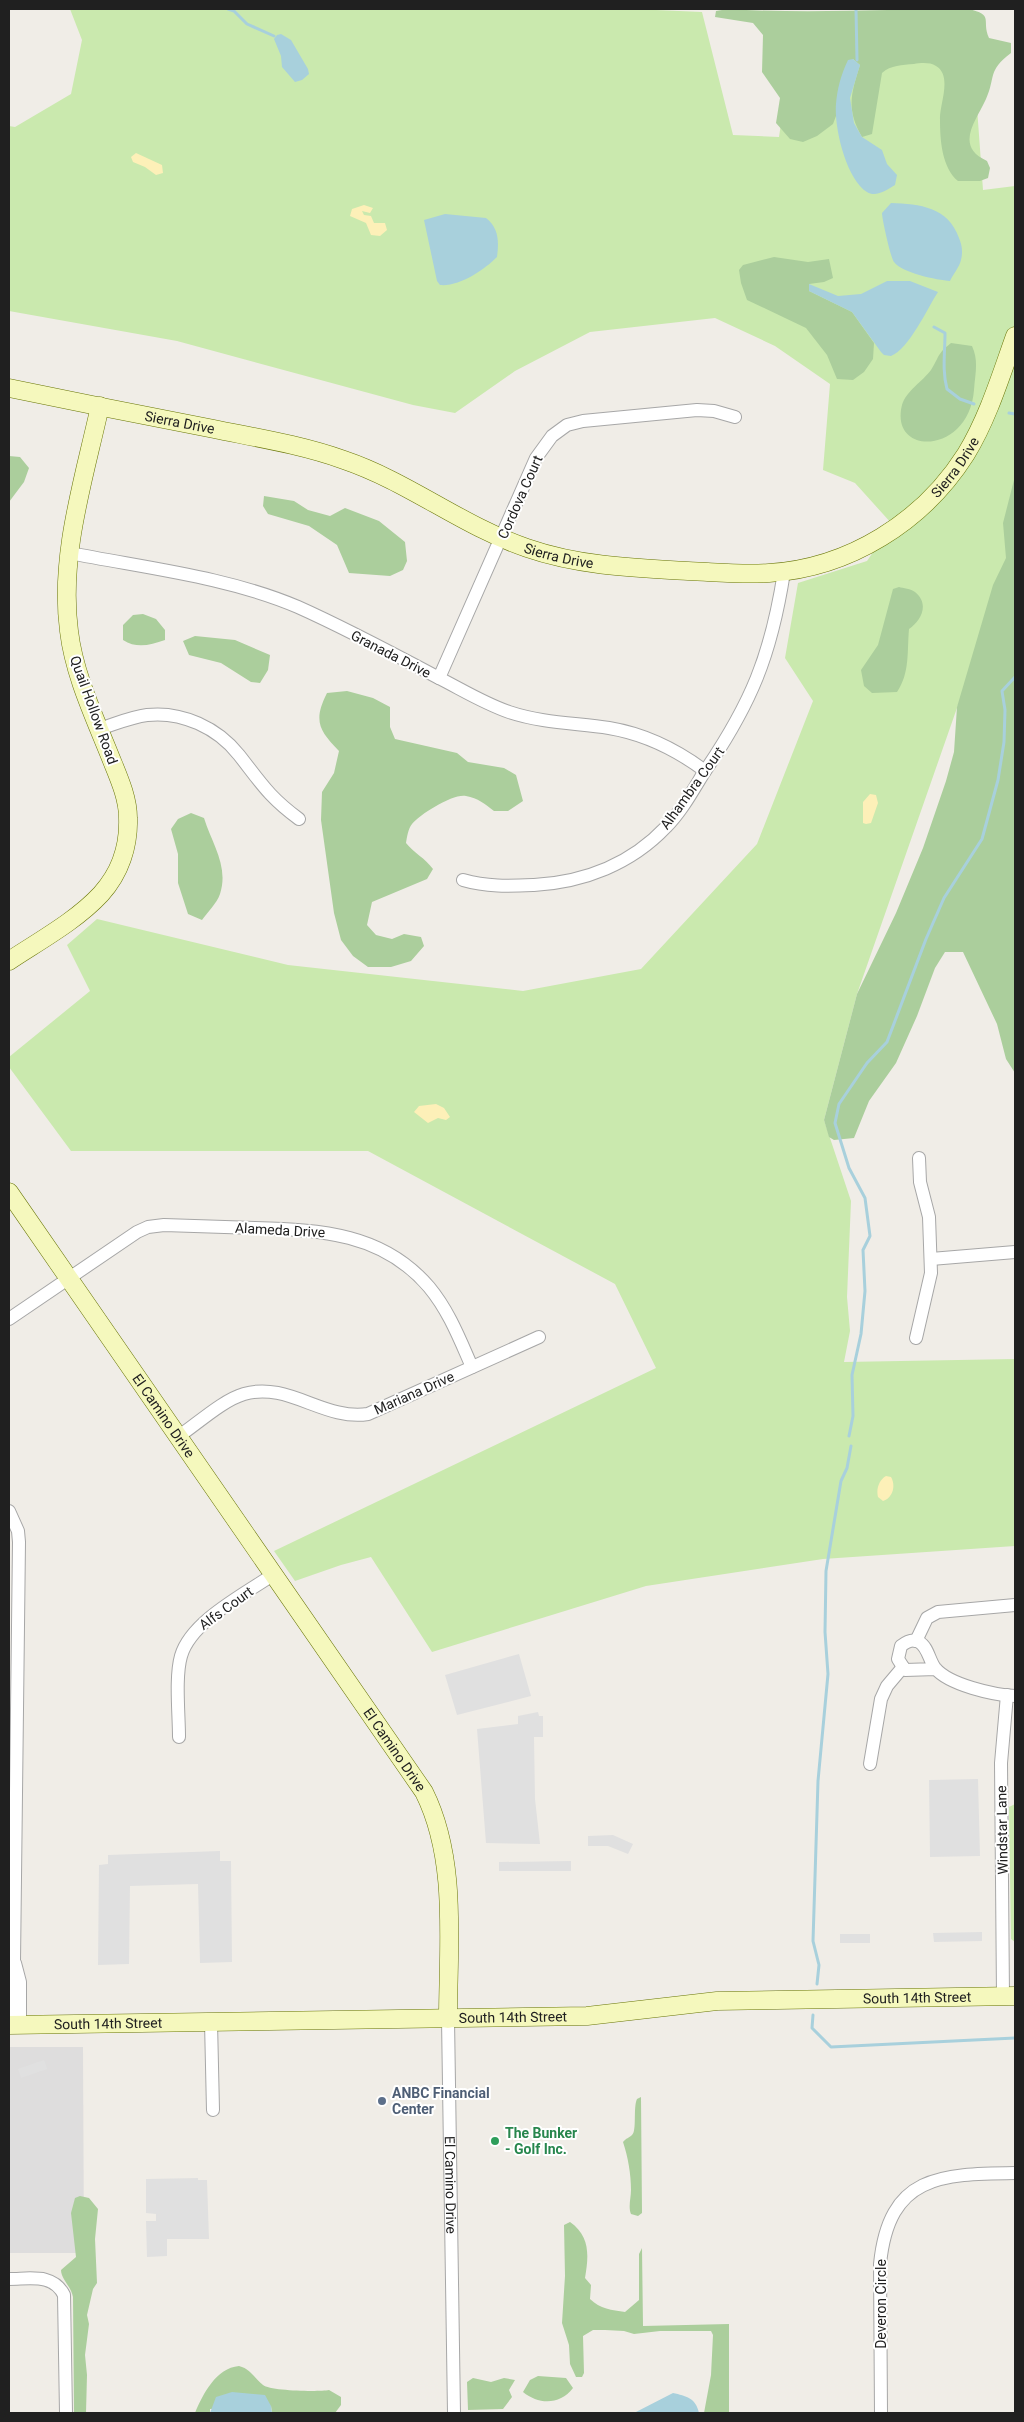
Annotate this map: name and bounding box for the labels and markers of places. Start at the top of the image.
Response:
place label: ANBC Financial Center [392,2085,490,2117]
marker: ANBC Financial Center [376,2095,388,2107]
place label: The Bunker - Golf Inc. [505,2125,577,2157]
marker: The Bunker - Golf Inc. [489,2135,501,2147]

